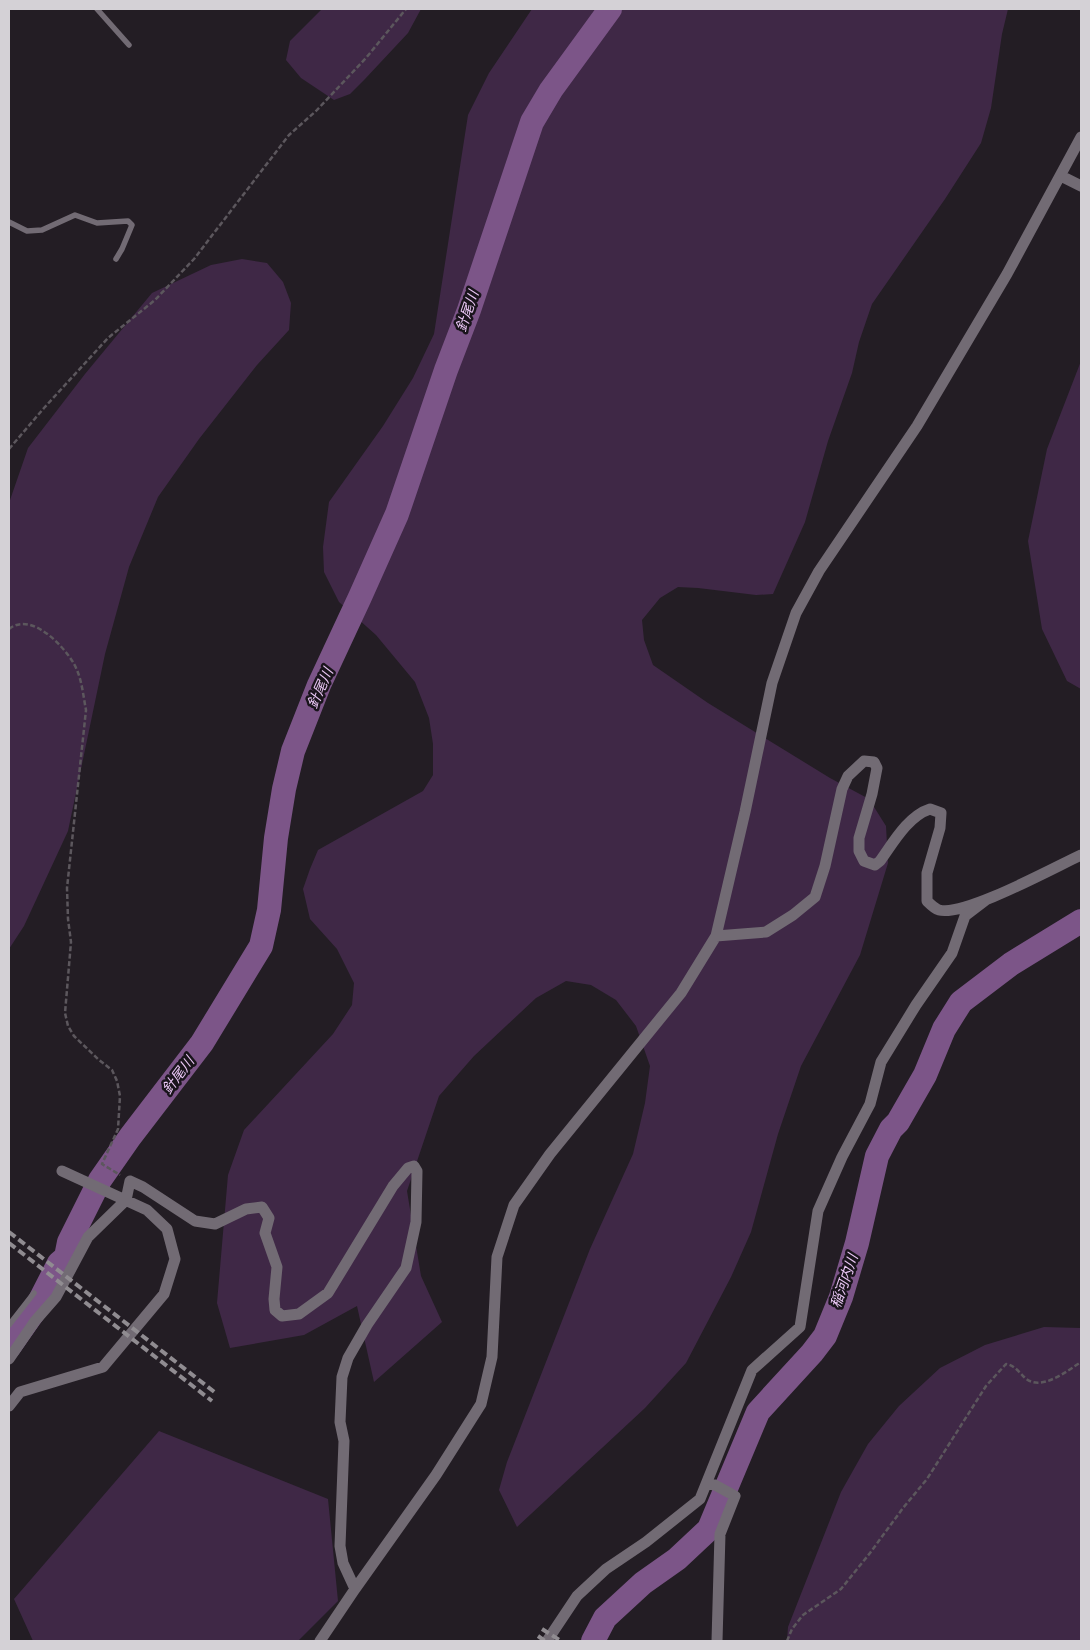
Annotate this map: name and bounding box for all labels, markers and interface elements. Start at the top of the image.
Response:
water label: 針尾川 [451,286,483,334]
water label: 針尾川 [302,663,338,711]
water label: 針尾川 [157,1051,199,1097]
water label: 稲河内川 [825,1249,862,1310]

